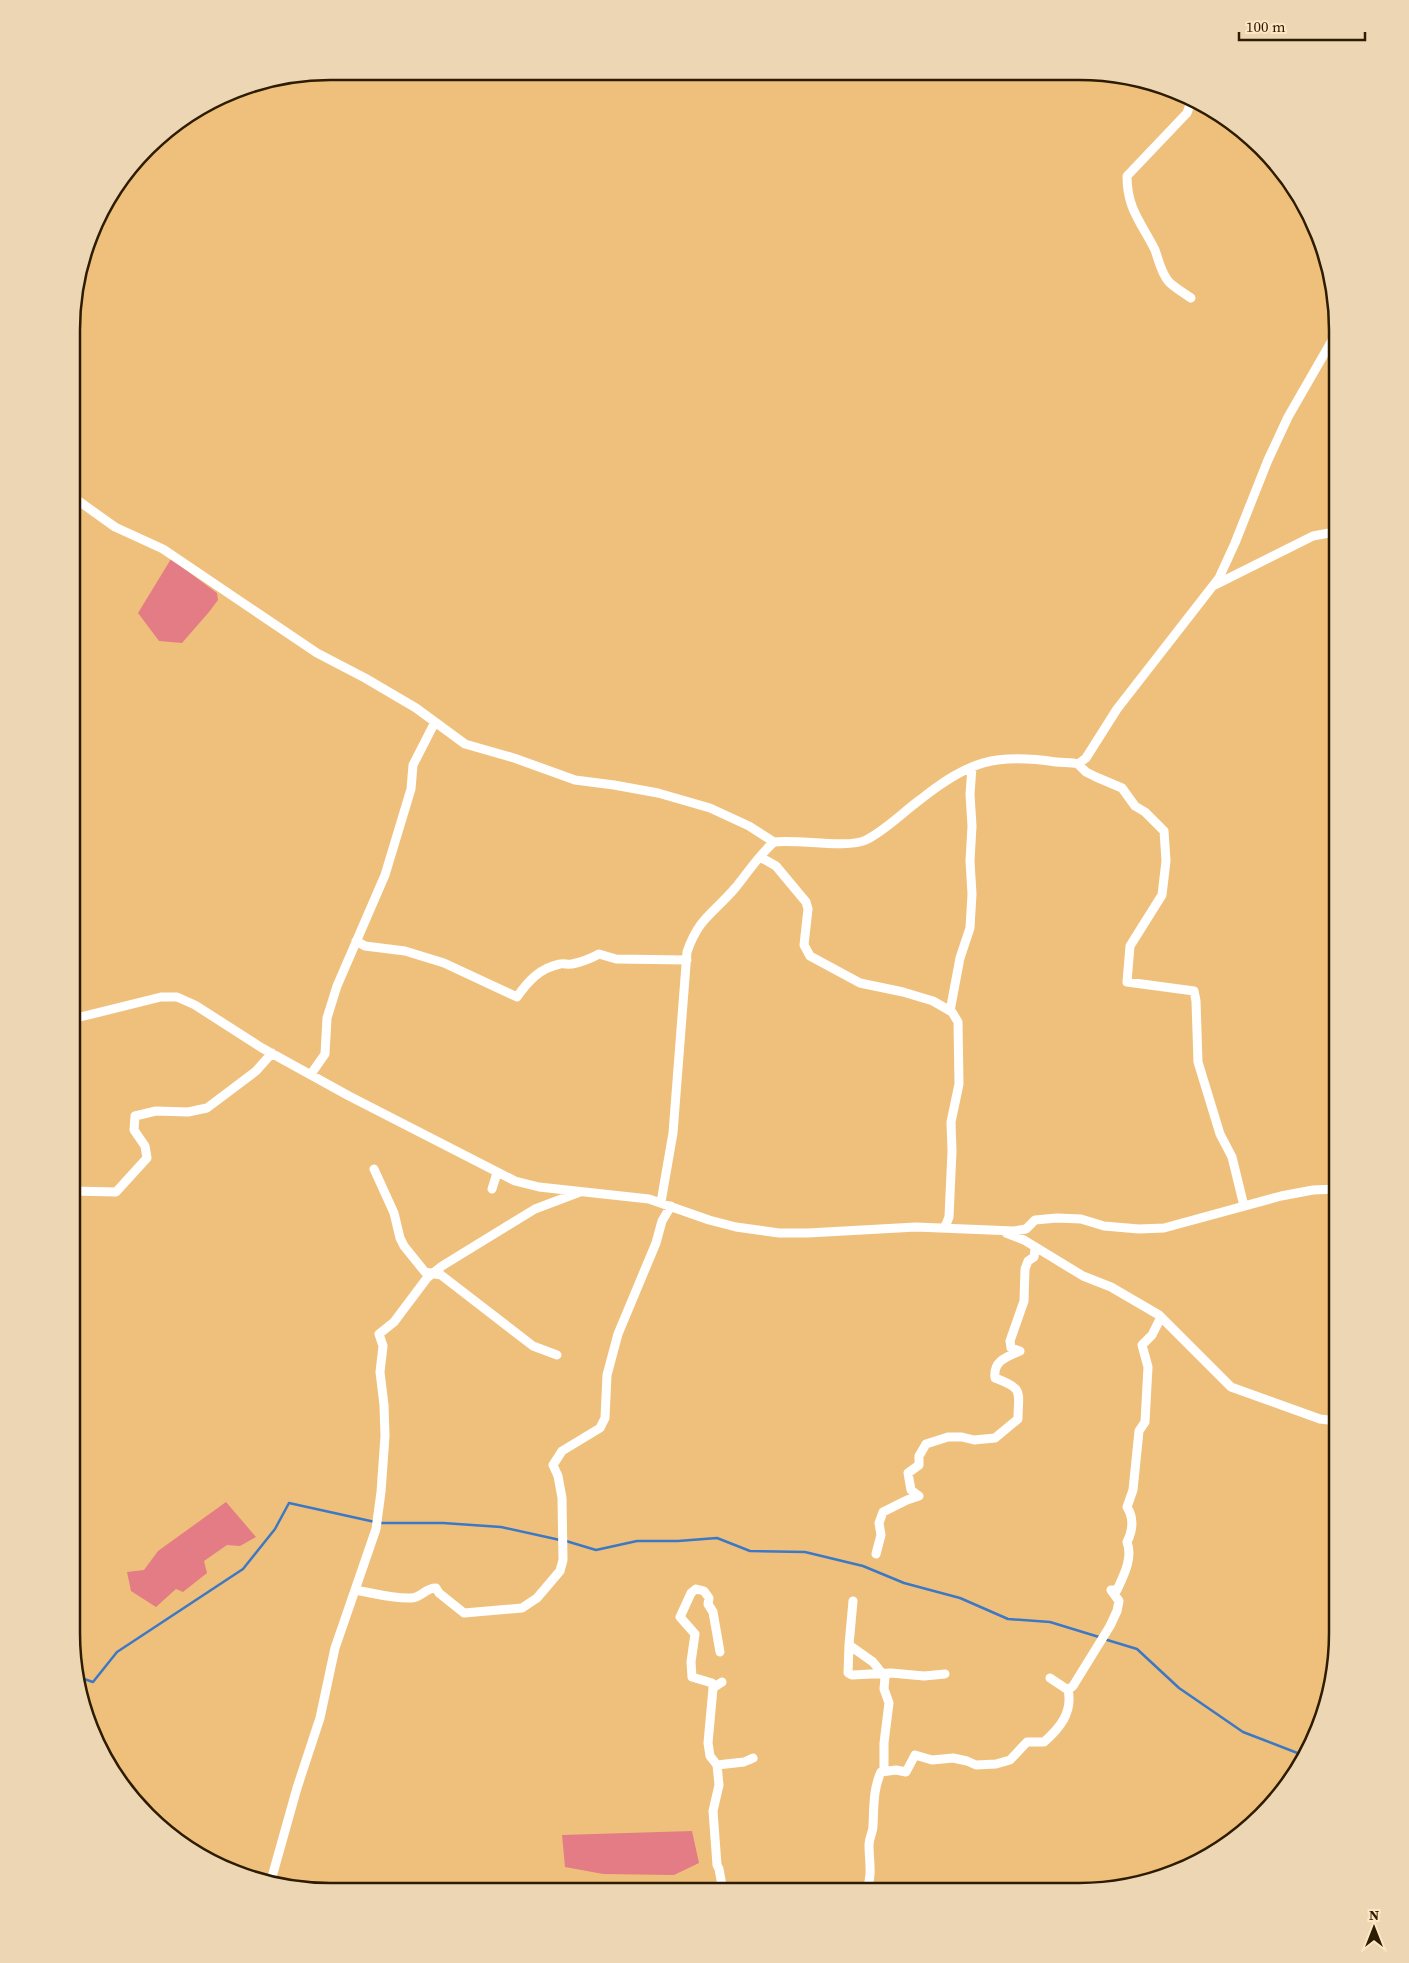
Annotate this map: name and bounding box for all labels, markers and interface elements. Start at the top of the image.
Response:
scale bar [1239,10,1365,42]
text: 100 m [1246,16,1286,37]
north arrow [1349,1903,1399,1953]
text: N [1369,1905,1379,1925]

